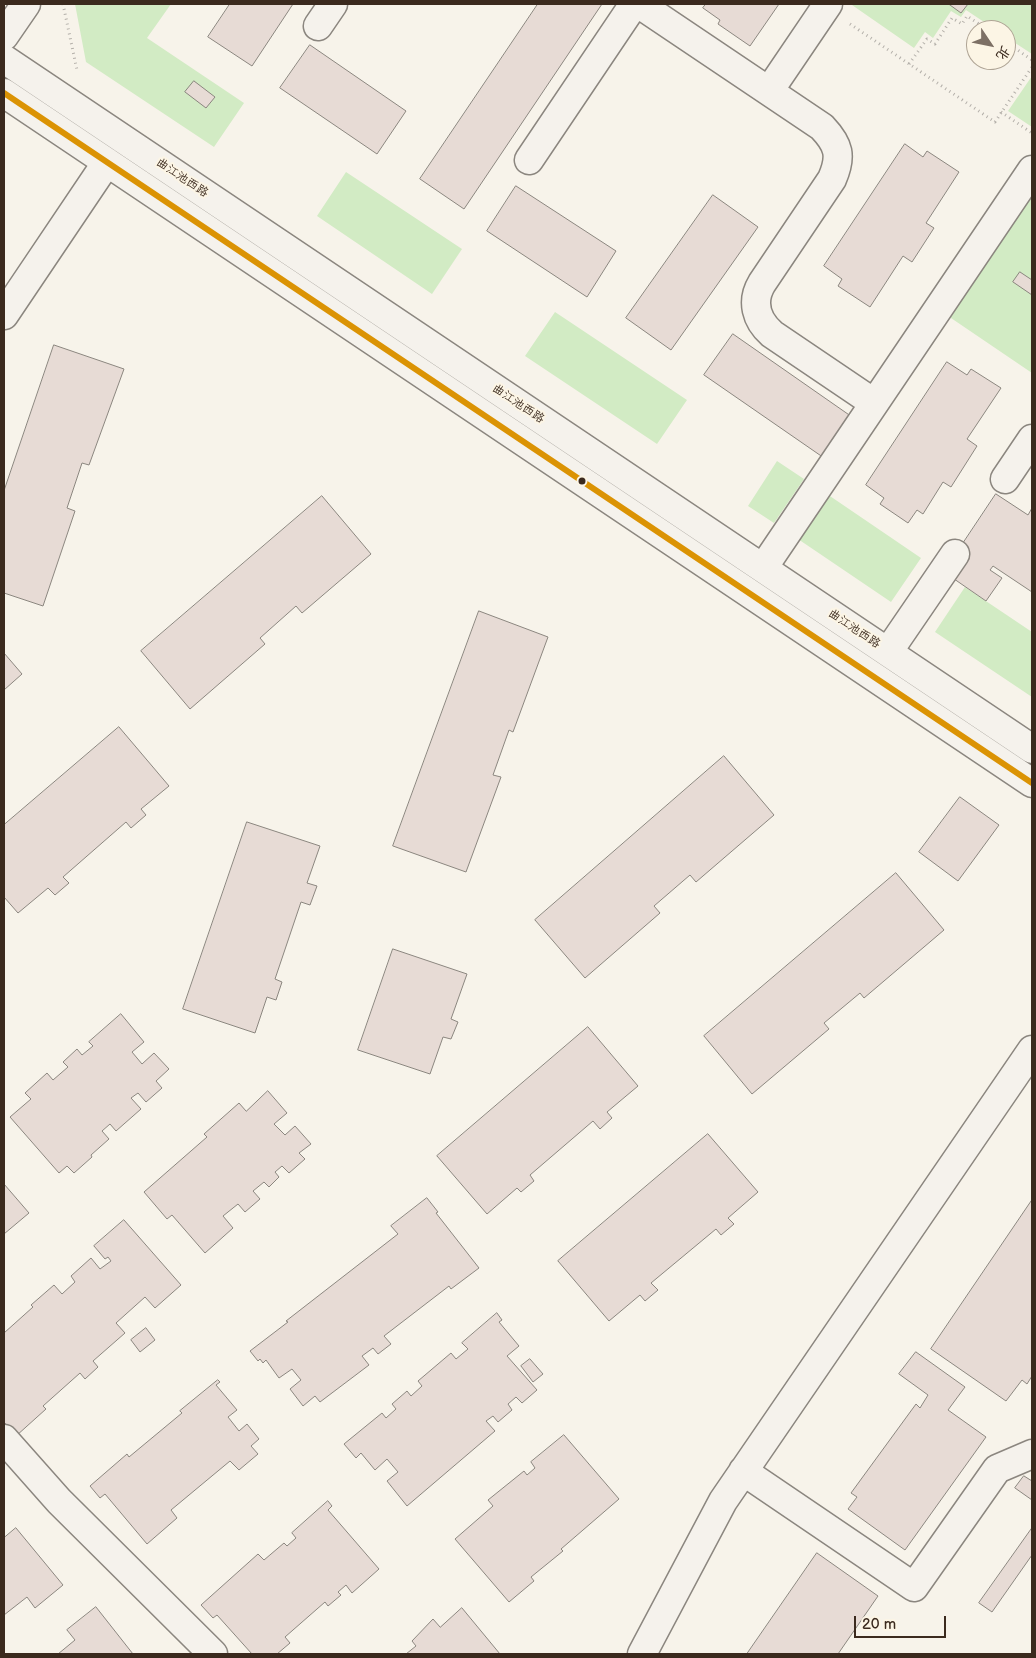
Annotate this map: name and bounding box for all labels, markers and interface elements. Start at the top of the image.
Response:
north arrow [966,20,1016,70]
text: 北 [992,43,1014,64]
street label: 曲江池西路 [153,155,211,201]
street label: 曲江池西路 [489,381,547,427]
unlabelled marker [577,476,587,486]
street label: 曲江池西路 [825,606,883,652]
scale bar [856,1606,948,1638]
text: 20 m [862,1615,896,1634]

